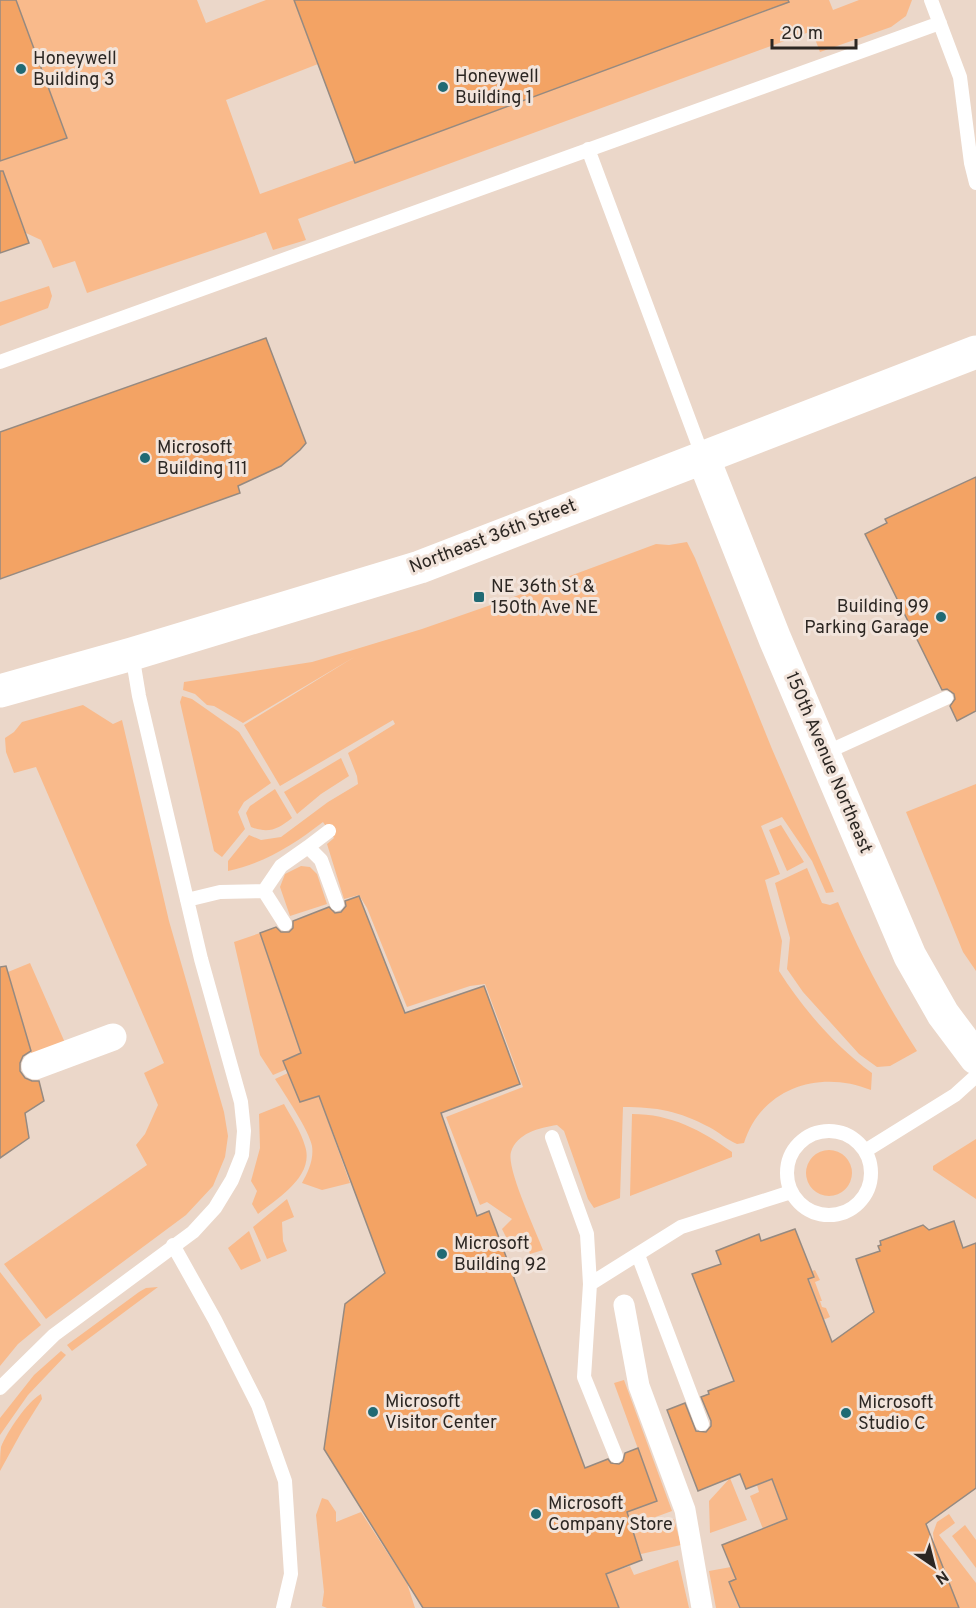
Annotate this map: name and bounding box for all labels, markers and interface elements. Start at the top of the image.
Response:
scale bar [772,12,856,50]
text: 20 m [781,23,823,46]
place label: Honeywell Building 3 [33,48,117,92]
marker: Honeywell Building 3 [14,62,28,76]
place label: Honeywell Building 1 [455,66,539,110]
marker: Honeywell Building 1 [436,80,450,94]
place label: Microsoft Building 111 [157,437,248,481]
marker: Microsoft Building 111 [138,451,152,465]
street label: Northeast 36th Street [406,495,580,579]
place label: NE 36th St & 150th Ave NE [491,576,598,620]
marker: NE 36th St & 150th Ave NE [472,590,486,604]
place label: Building 99 Parking Garage [804,596,929,640]
marker: Building 99 Parking Garage [934,610,948,624]
street label: 150th Avenue Northeast [779,669,877,857]
place label: Microsoft Building 92 [454,1233,546,1277]
marker: Microsoft Building 92 [435,1247,449,1261]
place label: Microsoft Visitor Center [385,1391,497,1435]
place label: Microsoft Studio C [858,1392,934,1436]
marker: Microsoft Visitor Center [366,1405,380,1419]
marker: Microsoft Studio C [839,1406,853,1420]
place label: Microsoft Company Store [548,1493,673,1537]
marker: Microsoft Company Store [529,1507,543,1521]
north arrow [904,1536,964,1596]
text: N [931,1565,952,1588]

